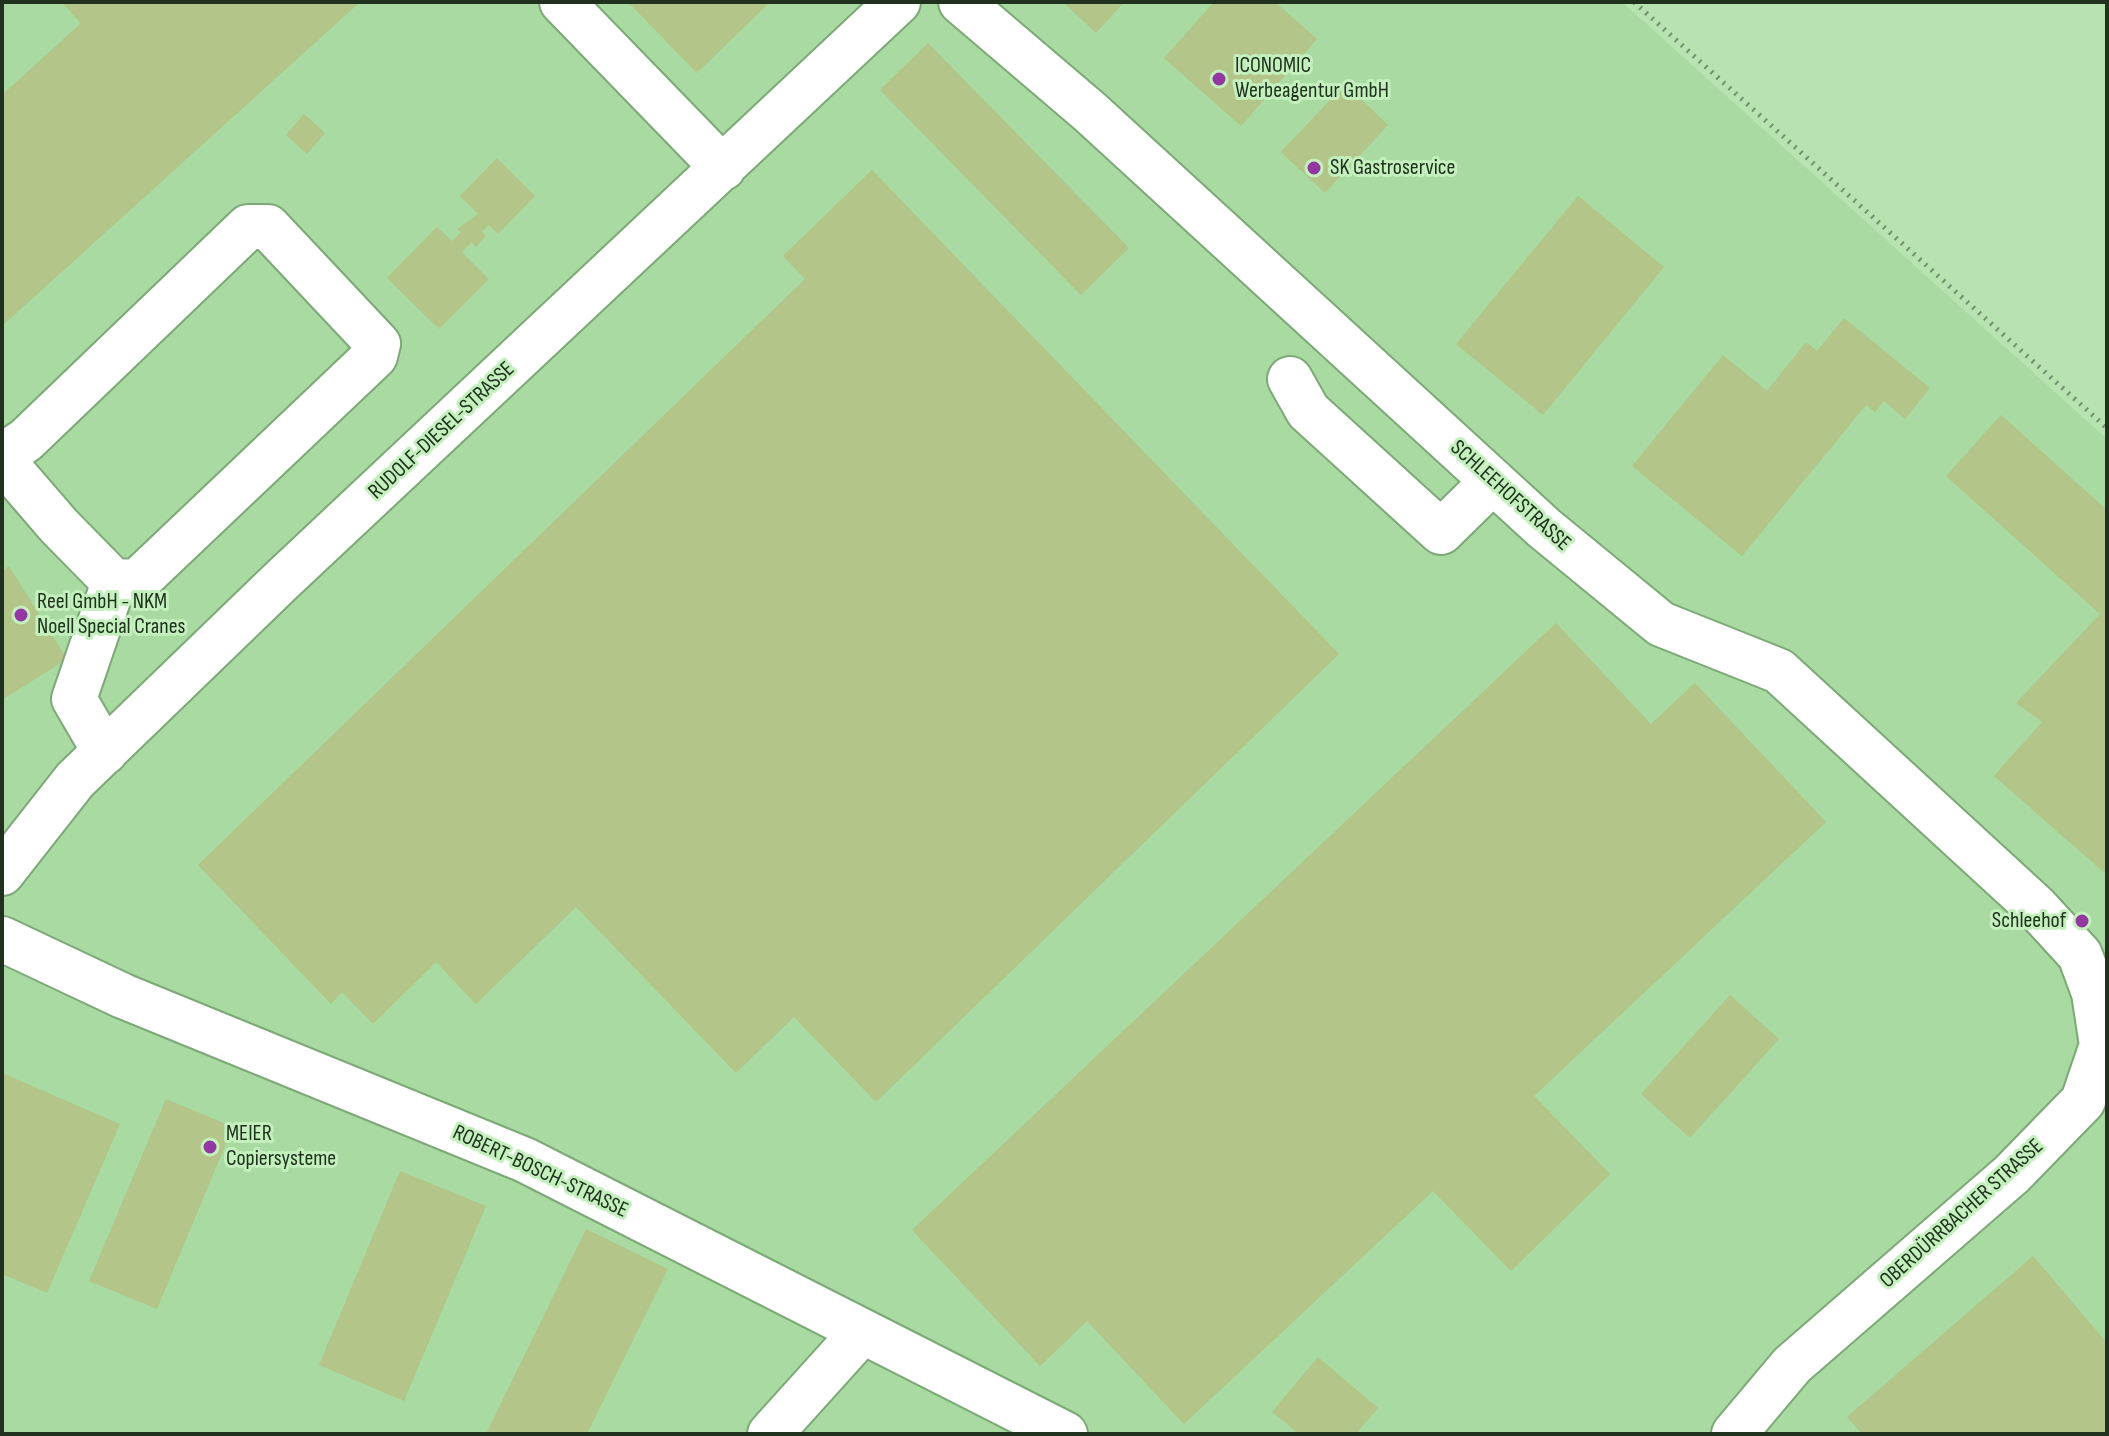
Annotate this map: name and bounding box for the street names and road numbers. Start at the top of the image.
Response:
street label: RUDOLF-DIESEL-STRASSE [363,357,521,505]
street label: SCHLEEHOFSTRASSE [1444,435,1576,557]
street label: ROBERT-BOSCH-STRASSE [448,1120,632,1224]
street label: OBERDÜRRBACHER STRASSE [1875,1134,2049,1294]

